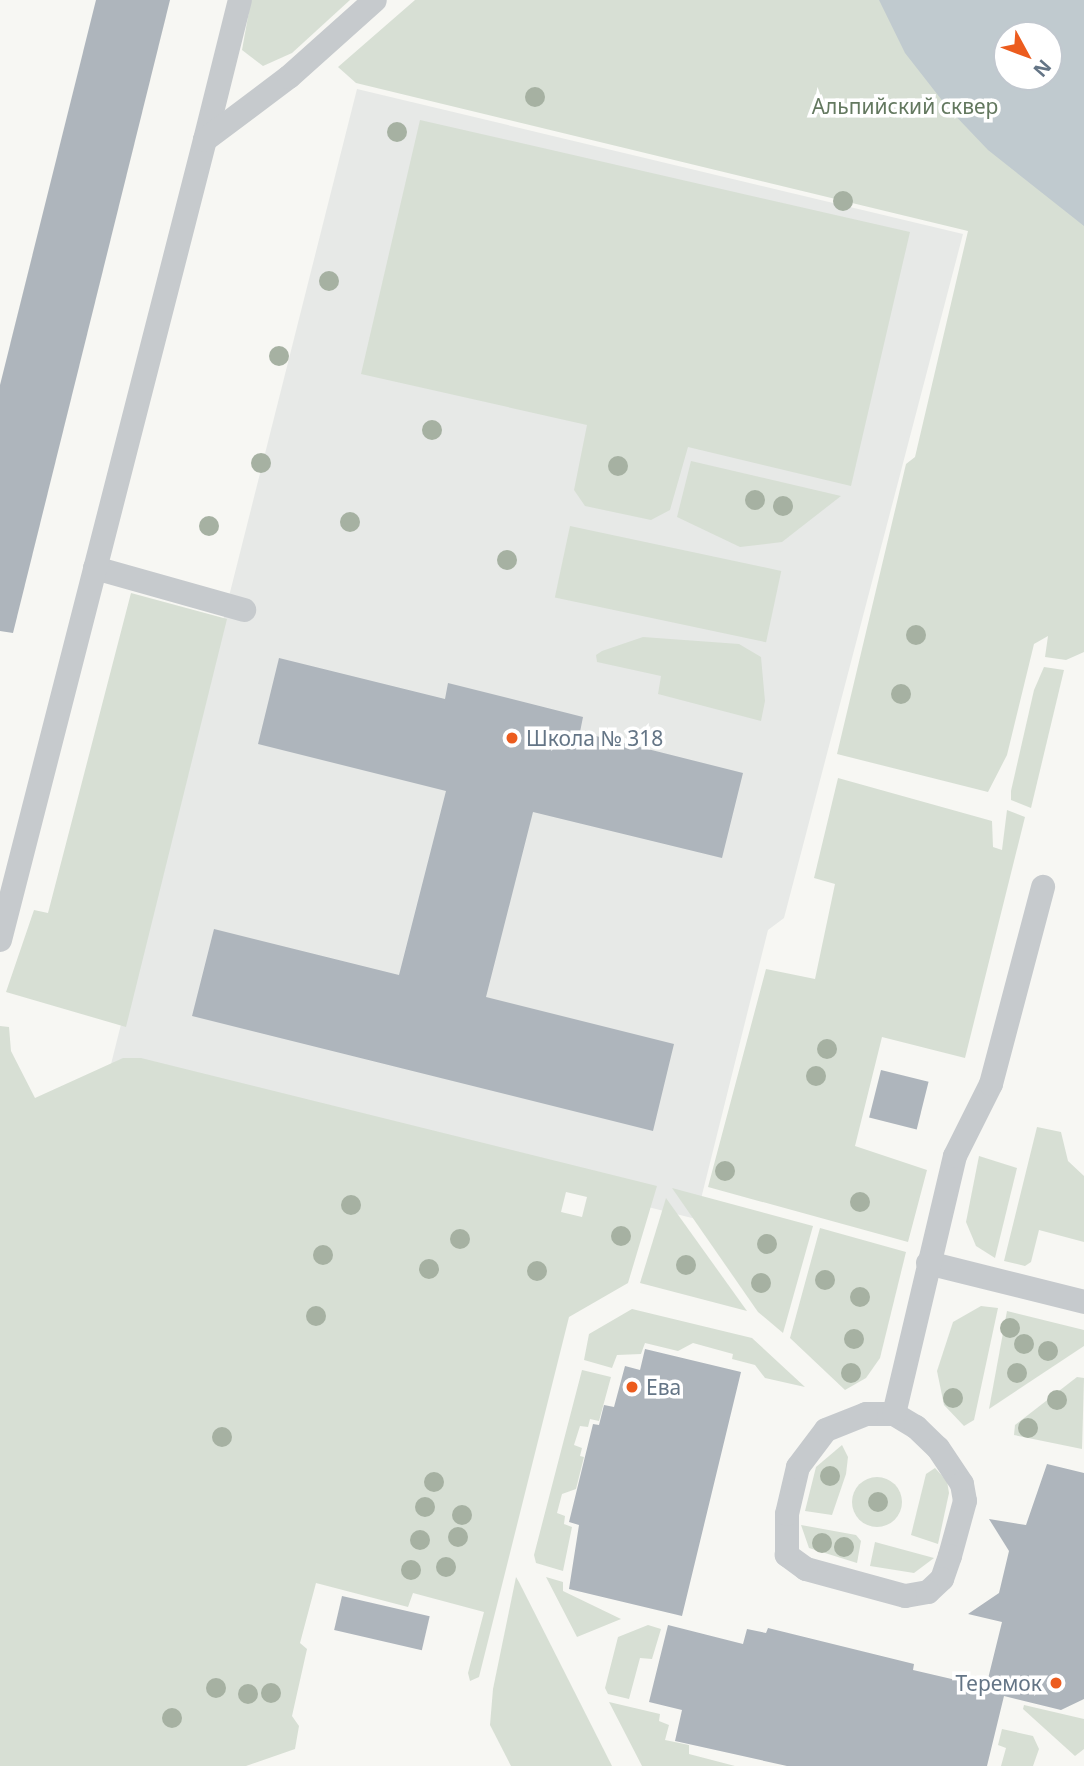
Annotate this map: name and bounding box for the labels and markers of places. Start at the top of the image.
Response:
place label: Школа № 318 [526,725,663,751]
marker: Школа № 318 [504,730,520,746]
place label: Ева [646,1374,681,1400]
marker: Ева [624,1379,640,1395]
place label: Теремок [956,1670,1042,1696]
marker: Теремок [1048,1675,1064,1691]

